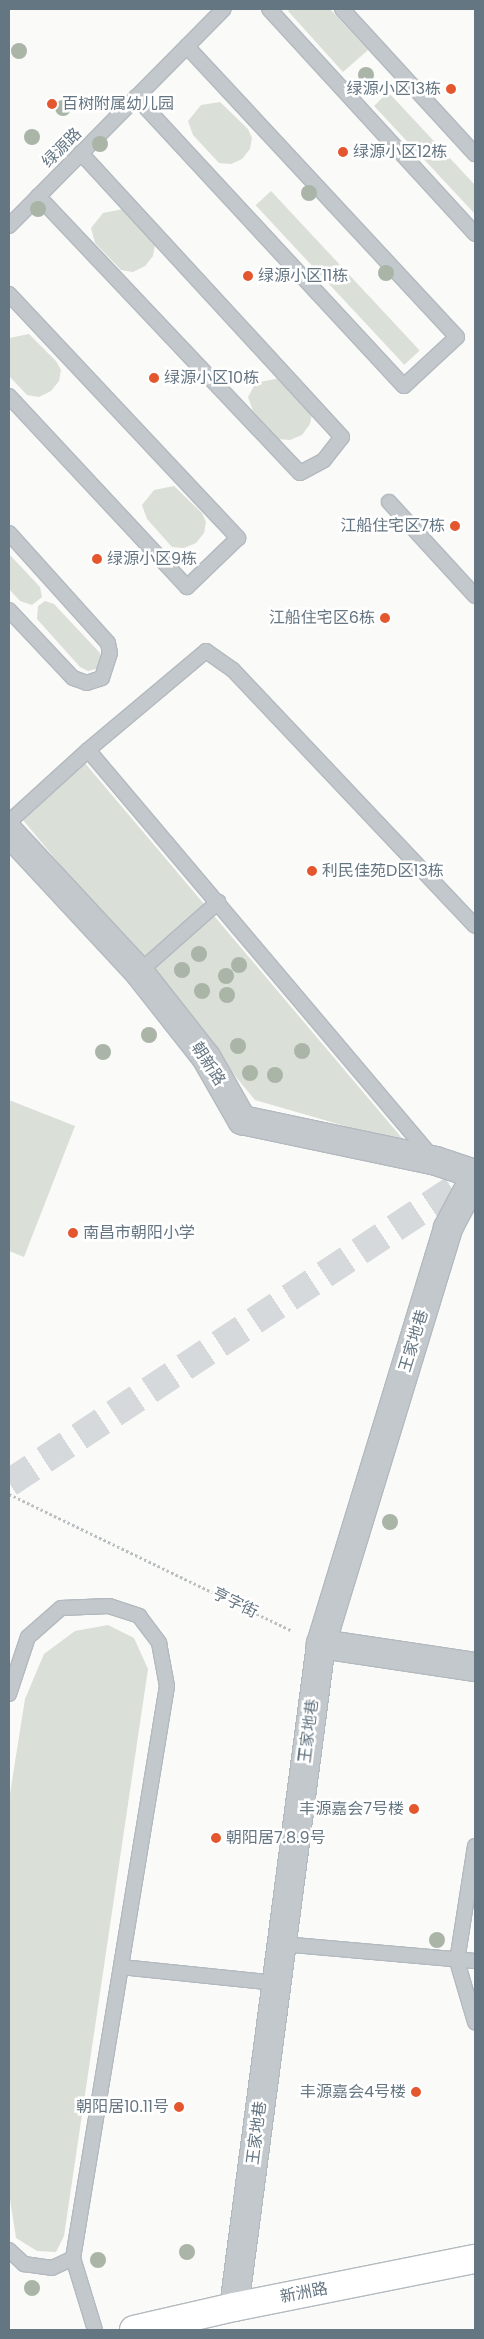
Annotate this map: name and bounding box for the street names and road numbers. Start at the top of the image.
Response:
street label: 绿源路 [38,124,86,172]
street label: 朝新路 [187,1039,229,1089]
street label: 王家地巷 [395,1308,433,1374]
street label: 亨字街 [209,1584,261,1622]
street label: 王家地巷 [296,1698,322,1764]
street label: 王家地巷 [244,2100,270,2166]
street label: 新洲路 [279,2279,329,2307]

